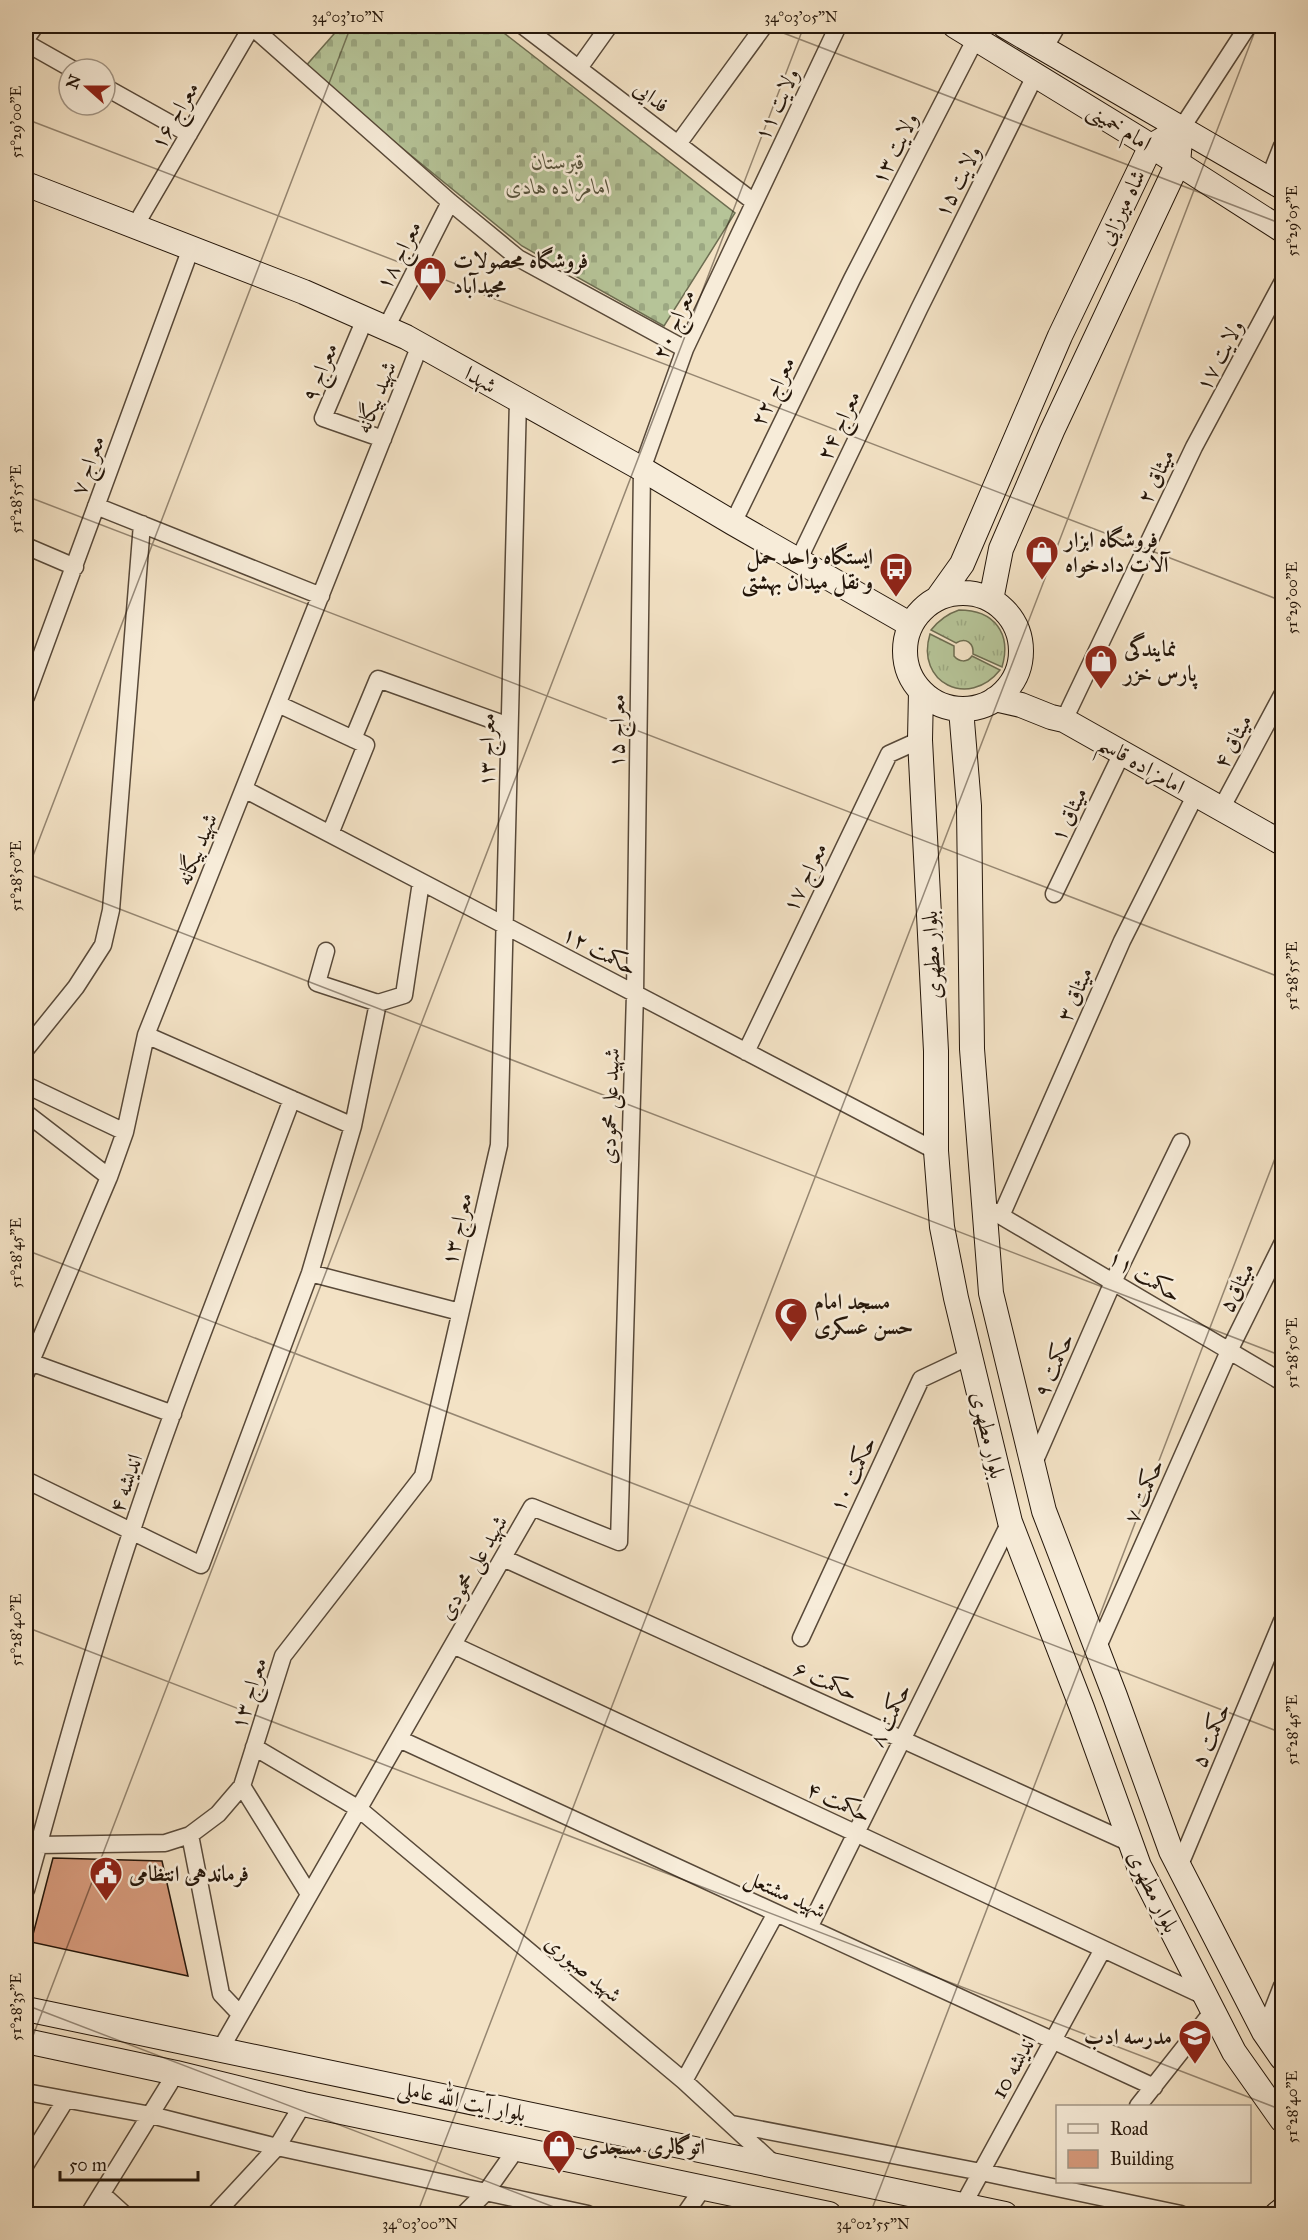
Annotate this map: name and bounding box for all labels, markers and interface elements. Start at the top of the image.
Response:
text: 34°03'10"N [312,8,385,26]
text: 34°03'05"N [764,8,838,26]
north arrow [57,57,117,117]
street label: ولایت ۱۱ [748,64,805,145]
text: N [62,72,85,92]
street label: فدایی [627,74,675,120]
street label: معراج ۱۶ [144,76,210,157]
text: 51°29'00"E [7,85,25,158]
street label: امام خمینی [1080,96,1157,162]
street label: ولایت ۱۳ [865,108,924,189]
street label: ولایت ۱۵ [928,141,987,222]
park label: قبرستان امامزاده هادی [505,148,611,202]
street label: شاه میرزایی [1092,165,1153,250]
text: 51°29'05"E [1283,185,1301,256]
street label: معراج ۱۸ [370,216,433,297]
place label: فروشگاه محصولات مجیدآباد [453,246,588,299]
shop icon: فروشگاه محصولات مجیدآباد [412,255,448,302]
street label: معراج ۲۰ [646,285,706,366]
street label: ولایت ۱۷ [1189,315,1249,396]
street label: معراج ۹ [296,339,349,408]
street label: معراج ۲۲ [744,352,806,433]
street label: شهید بیگانه [349,357,403,438]
street label: شهدا [459,360,502,400]
street label: معراج ۲۴ [811,386,872,467]
street label: معراج ۷ [64,432,116,501]
street label: میثاق ۲ [1131,445,1180,508]
text: 51°28'55"E [7,464,25,534]
place label: فروشگاه ابزار آلات دادخواه [1062,525,1171,578]
shop icon: فروشگاه ابزار آلات دادخواه [1024,534,1060,581]
place label: ایستگاه واحد حمل و نقل میدان بهشتی [741,542,873,597]
bus stop icon: ایستگاه واحد حمل و نقل میدان بهشتی [878,551,914,598]
text: 51°29'00"E [1283,561,1301,634]
place label: نمایندگی پارس خزر [1121,632,1198,690]
shop icon: نمایندگی پارس خزر [1083,643,1119,690]
street label: معراج ۱۵ [602,694,637,768]
street label: میثاق ۴ [1207,710,1258,773]
street label: معراج ۱۳ [472,713,507,787]
street label: امامزاده قاسم [1090,729,1190,807]
street label: میثاق ۱ [1044,783,1093,846]
street label: شهید بیگانه [170,809,224,890]
street label: معراج ۱۷ [776,838,838,919]
text: 51°28'50"E [7,840,25,911]
street label: بلوار مطهری [916,910,948,1000]
street label: حکمت ۱۲ [558,920,642,981]
text: 51°28'55"E [1283,941,1301,1011]
street label: میثاق ۳ [1051,963,1098,1026]
street label: شهید علی محمودی [594,1047,628,1165]
street label: معراج ۱۳ [435,1190,484,1270]
text: 51°28'45"E [7,1217,25,1288]
street label: حکمت ۱۱ [1103,1243,1186,1308]
street label: میثاق۵ [1213,1258,1260,1317]
place label: مسجد امام حسن عسکری [814,1288,914,1341]
mosque icon: مسجد امام حسن عسکری [773,1296,809,1343]
text: 51°28'50"E [1283,1317,1301,1388]
street label: حکمت ۹ [1027,1329,1080,1402]
street label: بلوار مطهری [964,1389,1012,1482]
street label: حکمت ۱۰ [823,1432,882,1516]
street label: اندیشه ۴ [102,1450,149,1516]
street label: حکمت ۷ [1117,1455,1170,1528]
street label: شهید علی محمودی [432,1510,516,1626]
text: 51°28'40"E [7,1594,25,1666]
street label: معراج ۱۳ [224,1654,278,1734]
street label: حکمت ۶ [789,1654,862,1707]
street label: حکمت ۸ [863,1679,916,1751]
text: 51°28'45"E [1283,1694,1301,1765]
street label: حکمت ۵ [1185,1699,1236,1772]
street label: حکمت ۴ [802,1775,875,1828]
street label: بلوار مطهری [1121,1845,1185,1937]
public building icon: فرماندهی انتظامی [88,1855,124,1902]
place label: فرماندهی انتظامی [128,1860,249,1888]
street label: شهید مشتعل [740,1863,831,1926]
street label: شهید صبوری [539,1928,628,2009]
text: 51°28'35"E [7,1973,25,2041]
school or university icon: مدرسه ادب [1177,2018,1213,2065]
place label: مدرسه ادب [1084,2023,1172,2051]
street label: اندیشه 10 [985,2029,1042,2103]
street label: بلوار آیت‌ الله عاملی [395,2070,529,2130]
text: 51°28'40"E [1283,2071,1301,2143]
legend [1056,2105,1251,2183]
text: Road [1110,2118,1148,2140]
shop icon: اتوگالری مسجدی [541,2128,577,2175]
place label: اتوگالری مسجدی [582,2133,705,2160]
scale bar [60,2144,198,2182]
text: Building [1110,2148,1174,2171]
text: 50 m [69,2154,107,2176]
text: 34°03'00"N [382,2215,458,2233]
text: 34°02'55"N [836,2215,910,2233]

